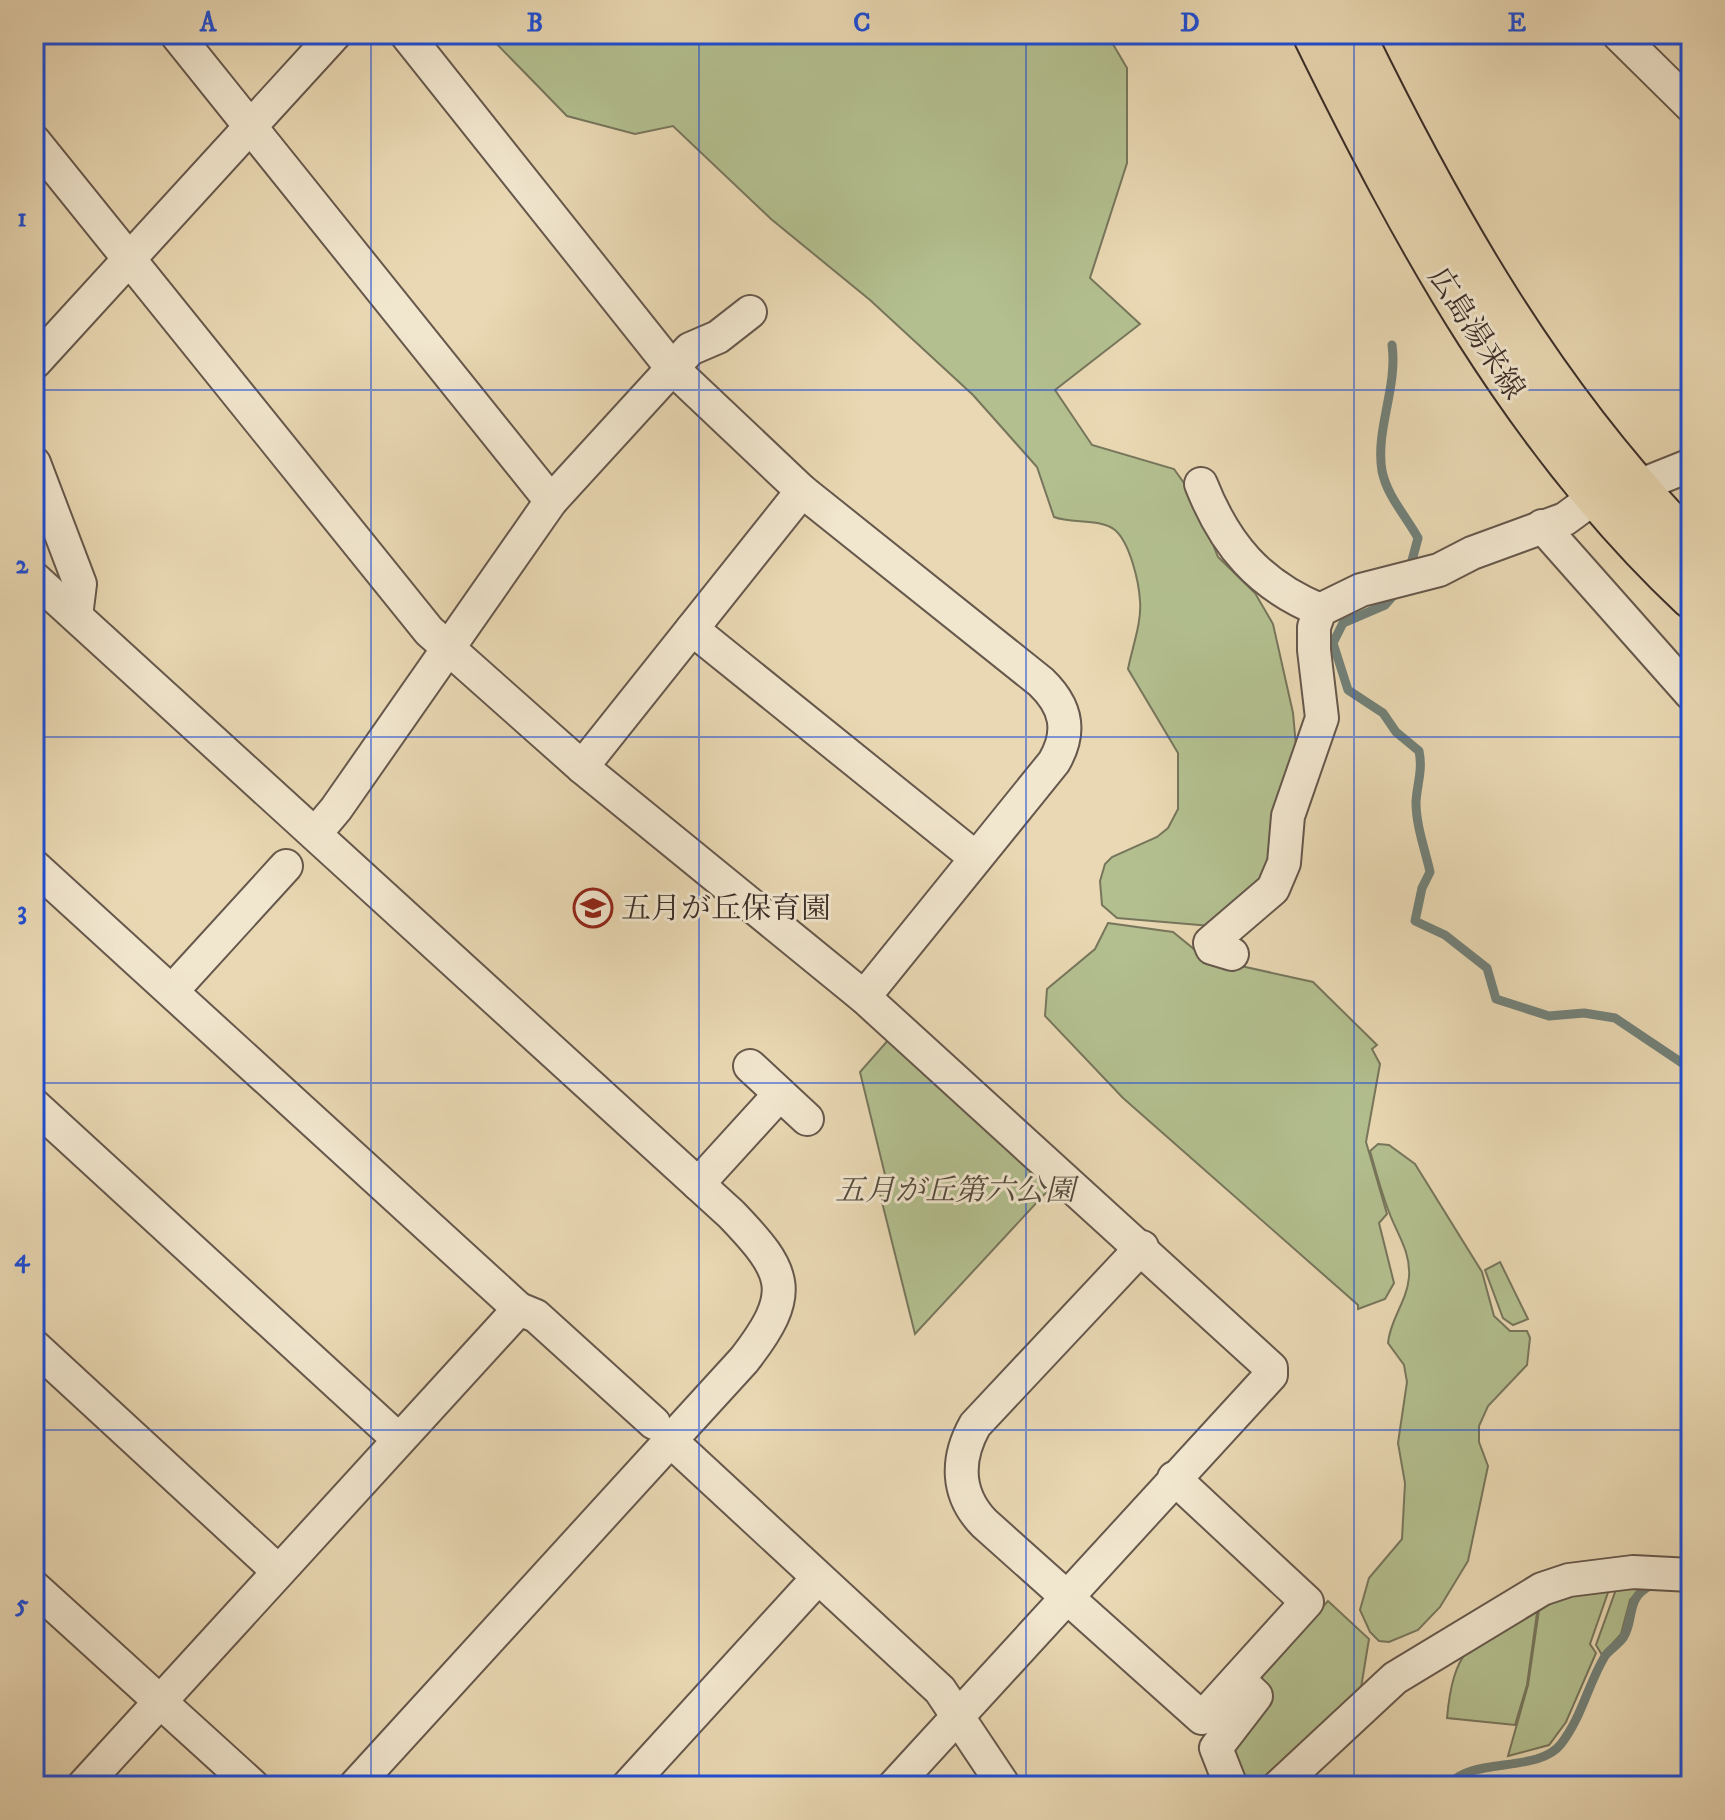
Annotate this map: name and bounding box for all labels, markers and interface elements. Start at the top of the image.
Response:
text: A [199,7,218,40]
text: B [527,7,543,40]
text: C [853,7,871,40]
text: D [1180,7,1200,40]
text: E [1508,7,1526,40]
text: 1 [17,202,27,235]
street label: 広島湯来線 [1419,261,1532,407]
text: 2 [16,549,30,582]
school or university icon: 五月が丘保育園 [572,887,614,929]
place label: 五月が丘保育園 [621,891,831,928]
text: 3 [17,895,27,928]
park label: 五月が丘第六公園 [835,1173,1080,1210]
text: 4 [15,1242,31,1275]
text: 5 [15,1588,29,1621]

